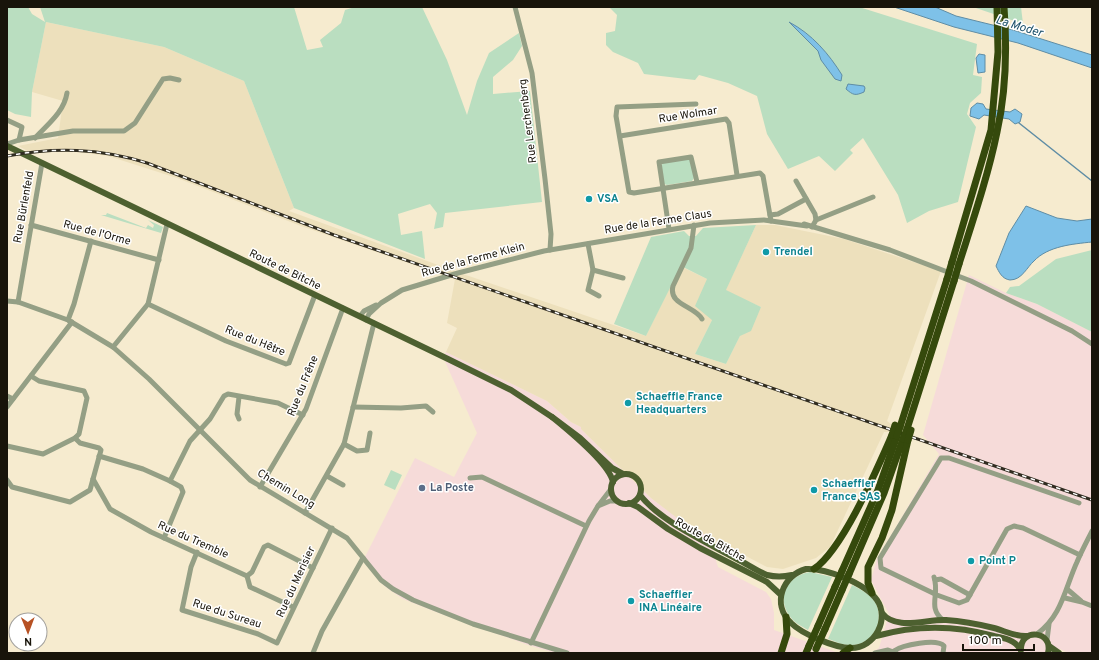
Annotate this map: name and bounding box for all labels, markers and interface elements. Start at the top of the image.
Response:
water label: La Moder [994,12,1046,42]
street label: Rue Lerchenberg [516,78,540,164]
street label: Rue Wolmar [658,103,719,127]
street label: Rue Bürlenfeld [11,170,37,244]
place label: VSA [597,192,619,206]
marker: VSA [584,194,594,204]
street label: Rue de la Ferme Claus [603,207,713,237]
street label: Rue de l'Orme [62,217,132,249]
street label: Rue de la Ferme Klein [420,239,526,281]
place label: Trendel [774,245,813,259]
street label: Route de Bitche [247,247,323,294]
marker: Trendel [761,247,771,257]
street label: Rue du Hêtre [223,323,287,360]
street label: Rue du Frêne [284,353,322,419]
place label: Schaeffle France Headquarters [636,390,722,417]
marker: Schaeffle France Headquarters [623,398,633,408]
street label: Chemin Long [254,466,318,512]
place label: Schaeffler France SAS [822,477,881,504]
place label: La Poste [430,481,474,495]
marker: La Poste [417,483,427,493]
marker: Schaeffler France SAS [809,485,819,495]
street label: Route de Bitche [672,515,748,565]
street label: Rue du Tremble [155,518,231,562]
street label: Rue du Merisier [273,544,319,620]
place label: Point P [979,554,1016,568]
marker: Point P [966,556,976,566]
place label: Schaeffler INA Linéaire [639,588,702,615]
street label: Rue du Sureau [191,596,263,632]
marker: Schaeffler INA Linéaire [626,596,636,606]
north arrow [8,612,48,652]
scale bar [963,626,1034,652]
text: 100 m [969,633,1002,649]
text: N [24,634,32,648]

